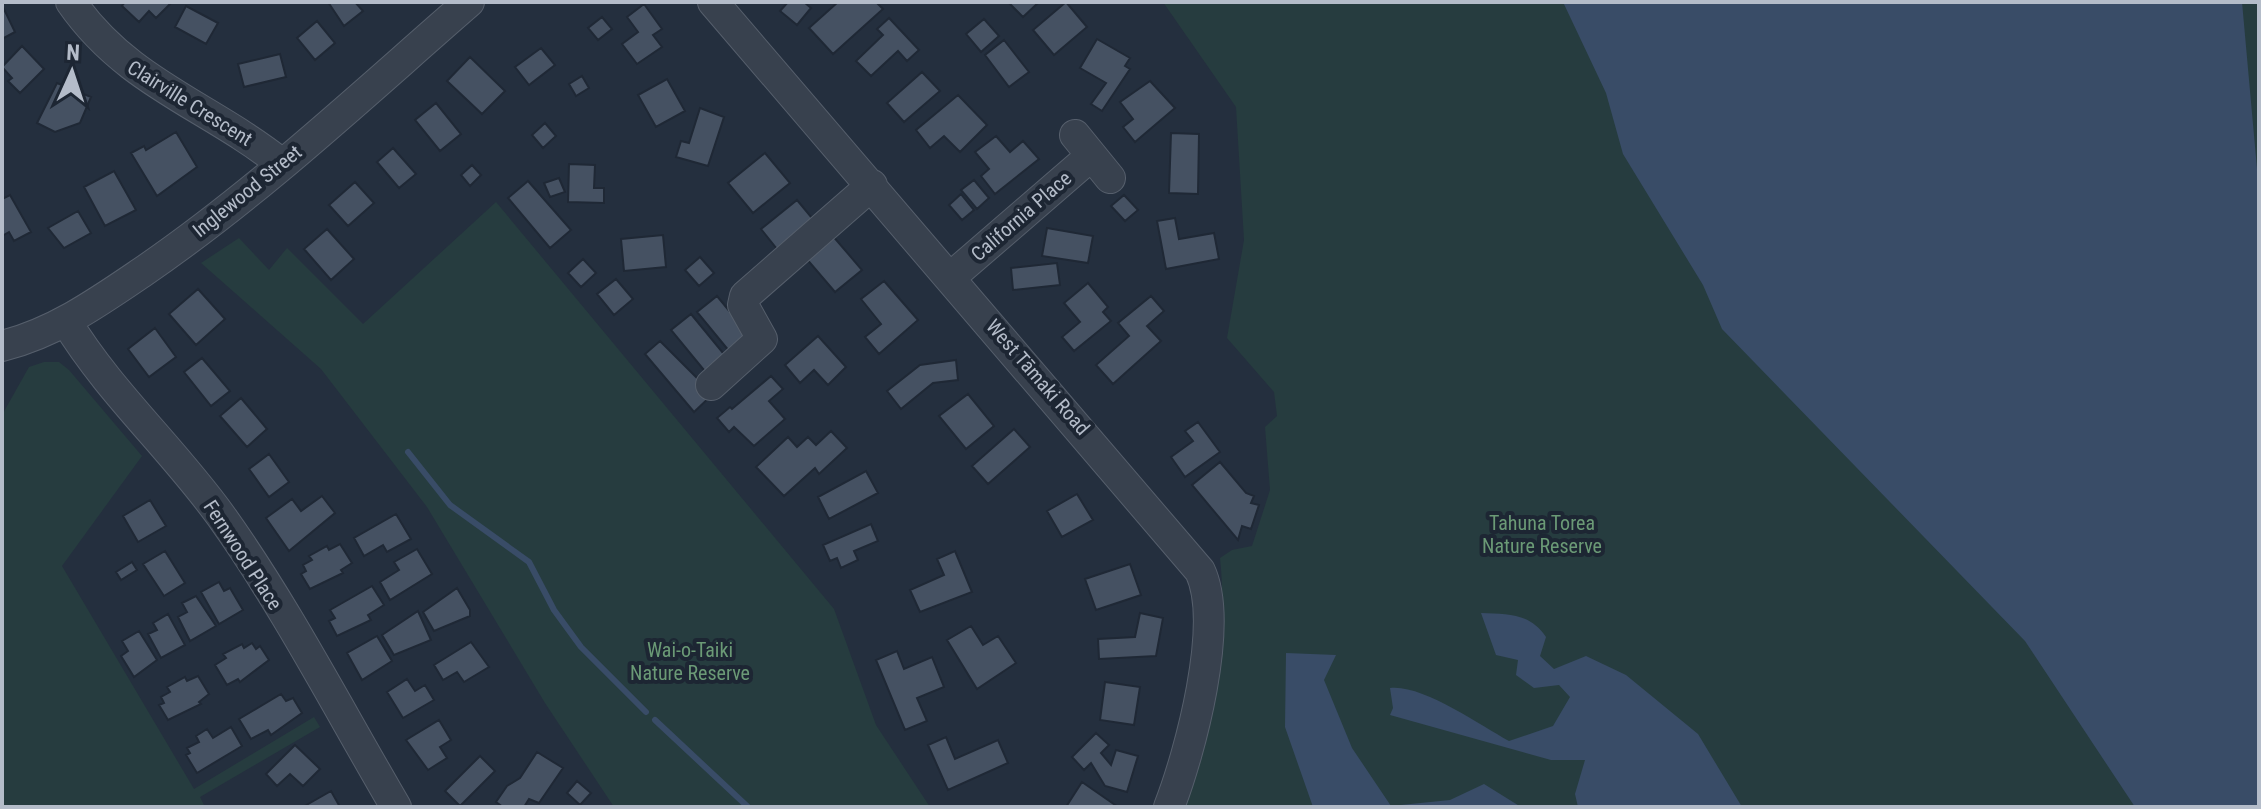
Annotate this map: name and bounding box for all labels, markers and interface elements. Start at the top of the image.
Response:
north arrow [32,32,112,112]
text: N [66,40,80,65]
street label: Clairville Crescent [123,55,257,151]
street label: Inglewood Street [188,140,306,242]
street label: California Place [966,166,1076,266]
street label: West Tāmaki Road [981,314,1095,440]
street label: Fernwood Place [199,496,287,614]
park label: Tahuna Torea Nature Reserve [1482,511,1602,558]
park label: Wai-o-Taiki Nature Reserve [630,638,750,685]

